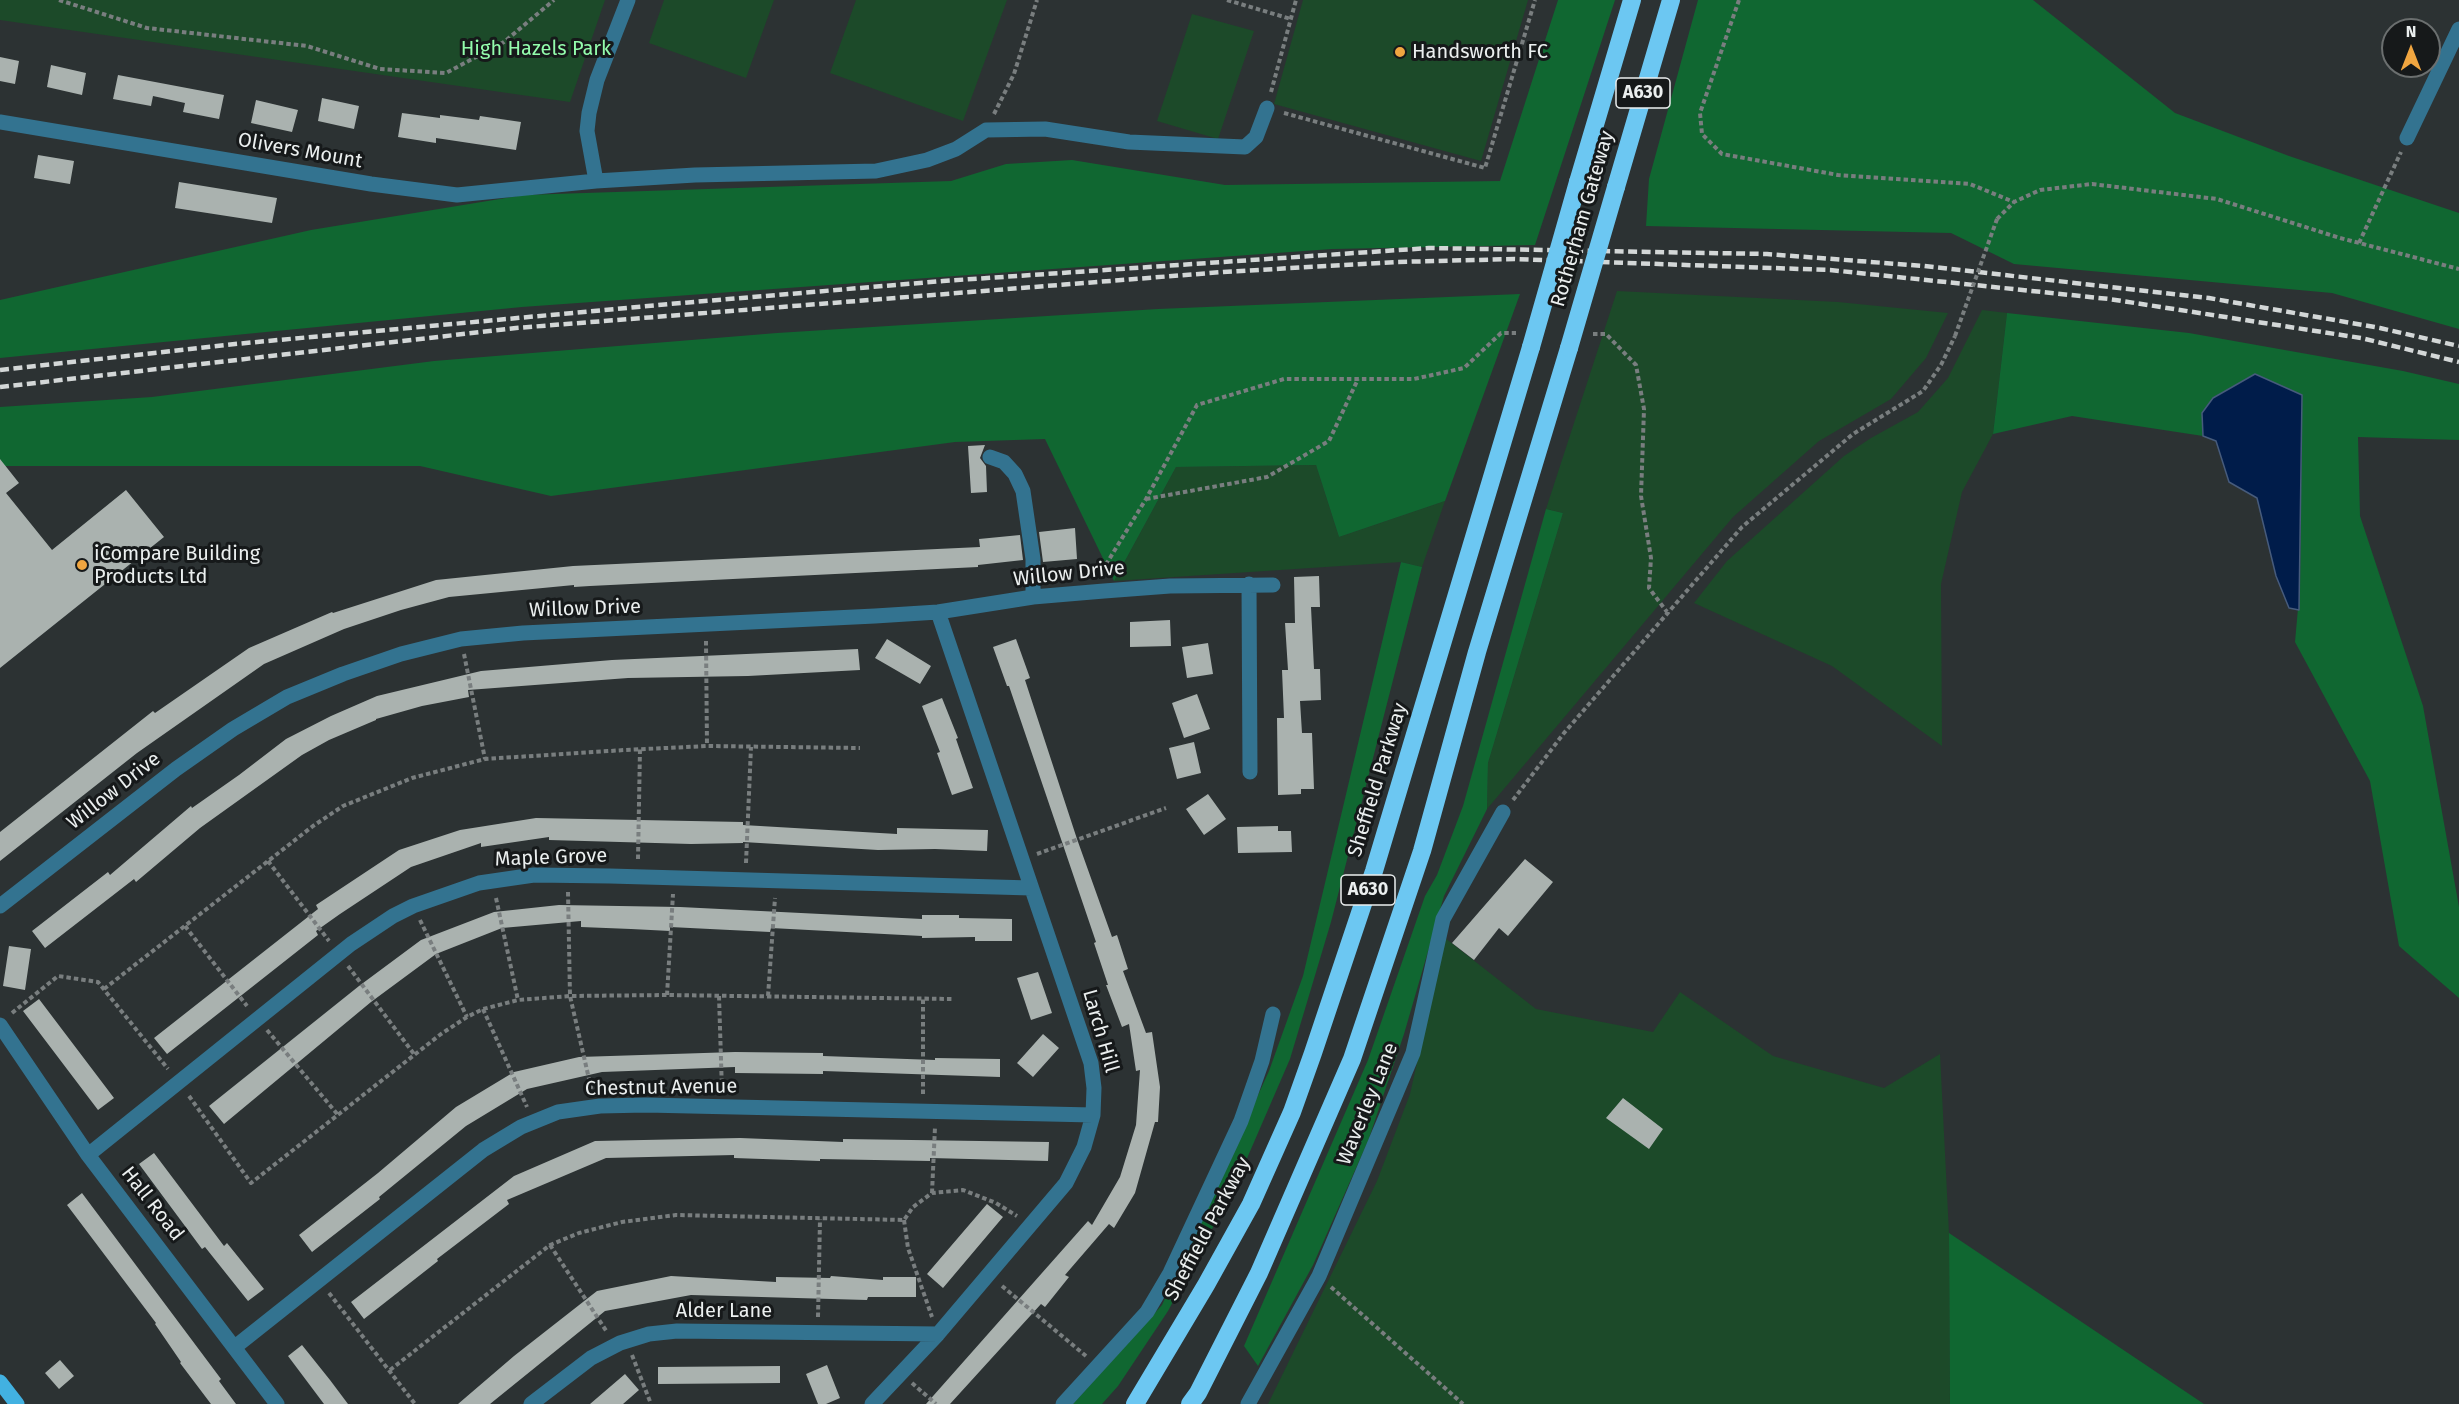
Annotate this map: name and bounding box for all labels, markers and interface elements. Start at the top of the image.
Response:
north arrow [2381,18,2441,78]
text: N [2406,22,2416,41]
park label: High Hazels Park [461,37,611,61]
place label: Handsworth FC [1412,40,1548,64]
marker: Handsworth FC [1393,45,1407,59]
road number: A630 [1616,78,1670,108]
street label: Olivers Mount [236,128,364,174]
street label: Rotherham Gateway [1546,128,1620,310]
place label: iCompare Building Products Ltd [94,542,260,589]
street label: Willow Drive [1012,556,1126,592]
marker: iCompare Building Products Ltd [75,558,89,572]
street label: Willow Drive [529,595,641,623]
street label: Sheffield Parkway [1343,700,1413,860]
street label: Willow Drive [62,747,166,835]
street label: Maple Grove [494,844,608,872]
road number: A630 [1341,875,1395,905]
street label: Larch Hill [1077,987,1123,1075]
street label: Waverley Lane [1333,1039,1403,1169]
street label: Chestnut Avenue [585,1075,737,1101]
street label: Sheffield Parkway [1160,1153,1256,1305]
street label: Hall Road [116,1162,188,1246]
street label: Alder Lane [676,1299,772,1323]

